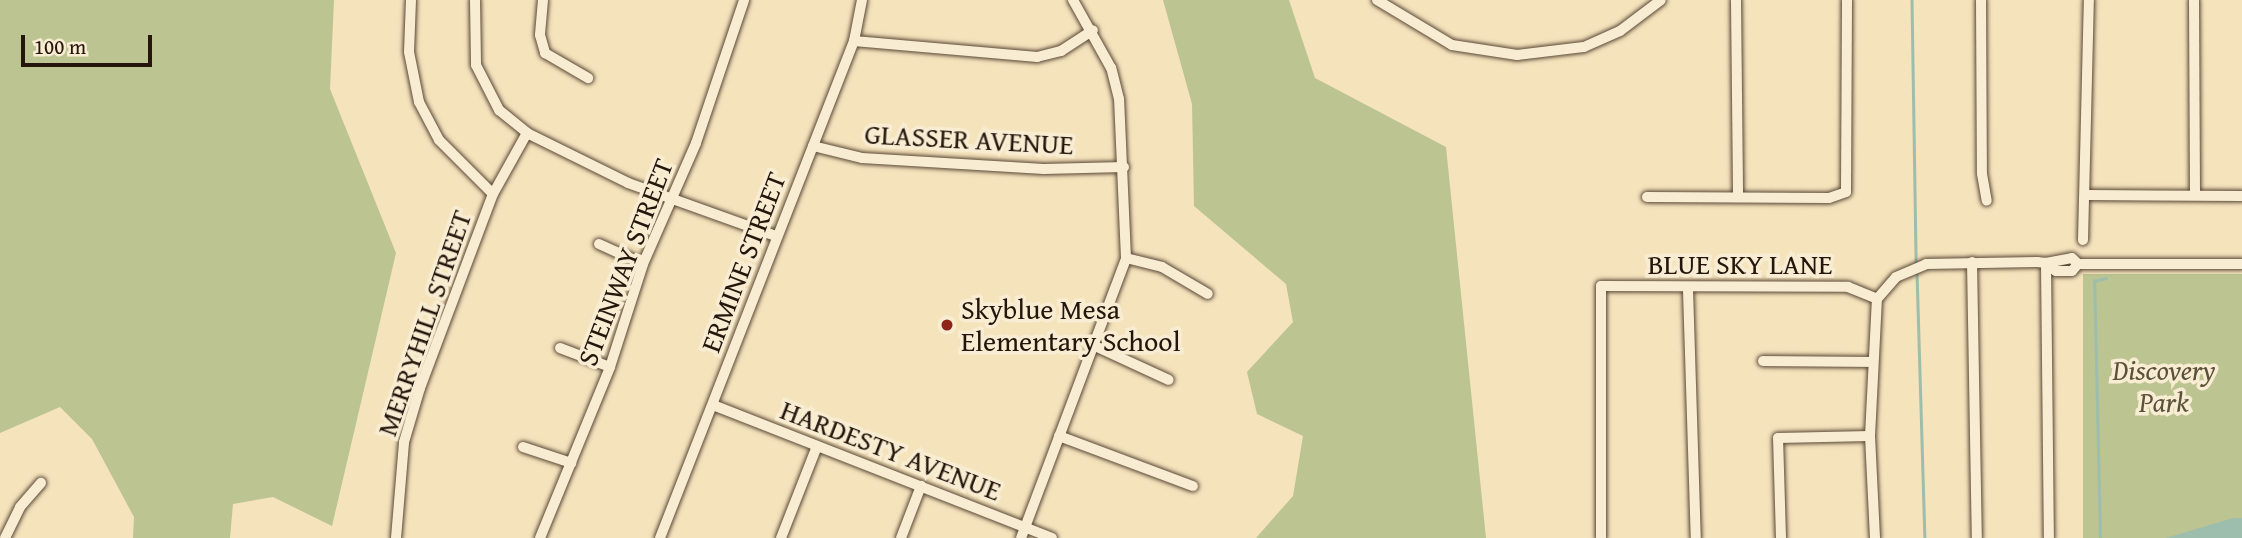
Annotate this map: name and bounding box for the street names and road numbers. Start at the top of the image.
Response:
street label: GLASSER AVENUE [864,117,1074,161]
street label: STEINWAY STREET [570,154,680,370]
street label: ERMINE STREET [693,167,793,357]
street label: MERRYHILL STREET [370,206,478,440]
street label: BLUE SKY LANE [1648,247,1832,281]
street label: HARDESTY AVENUE [776,392,1006,508]

